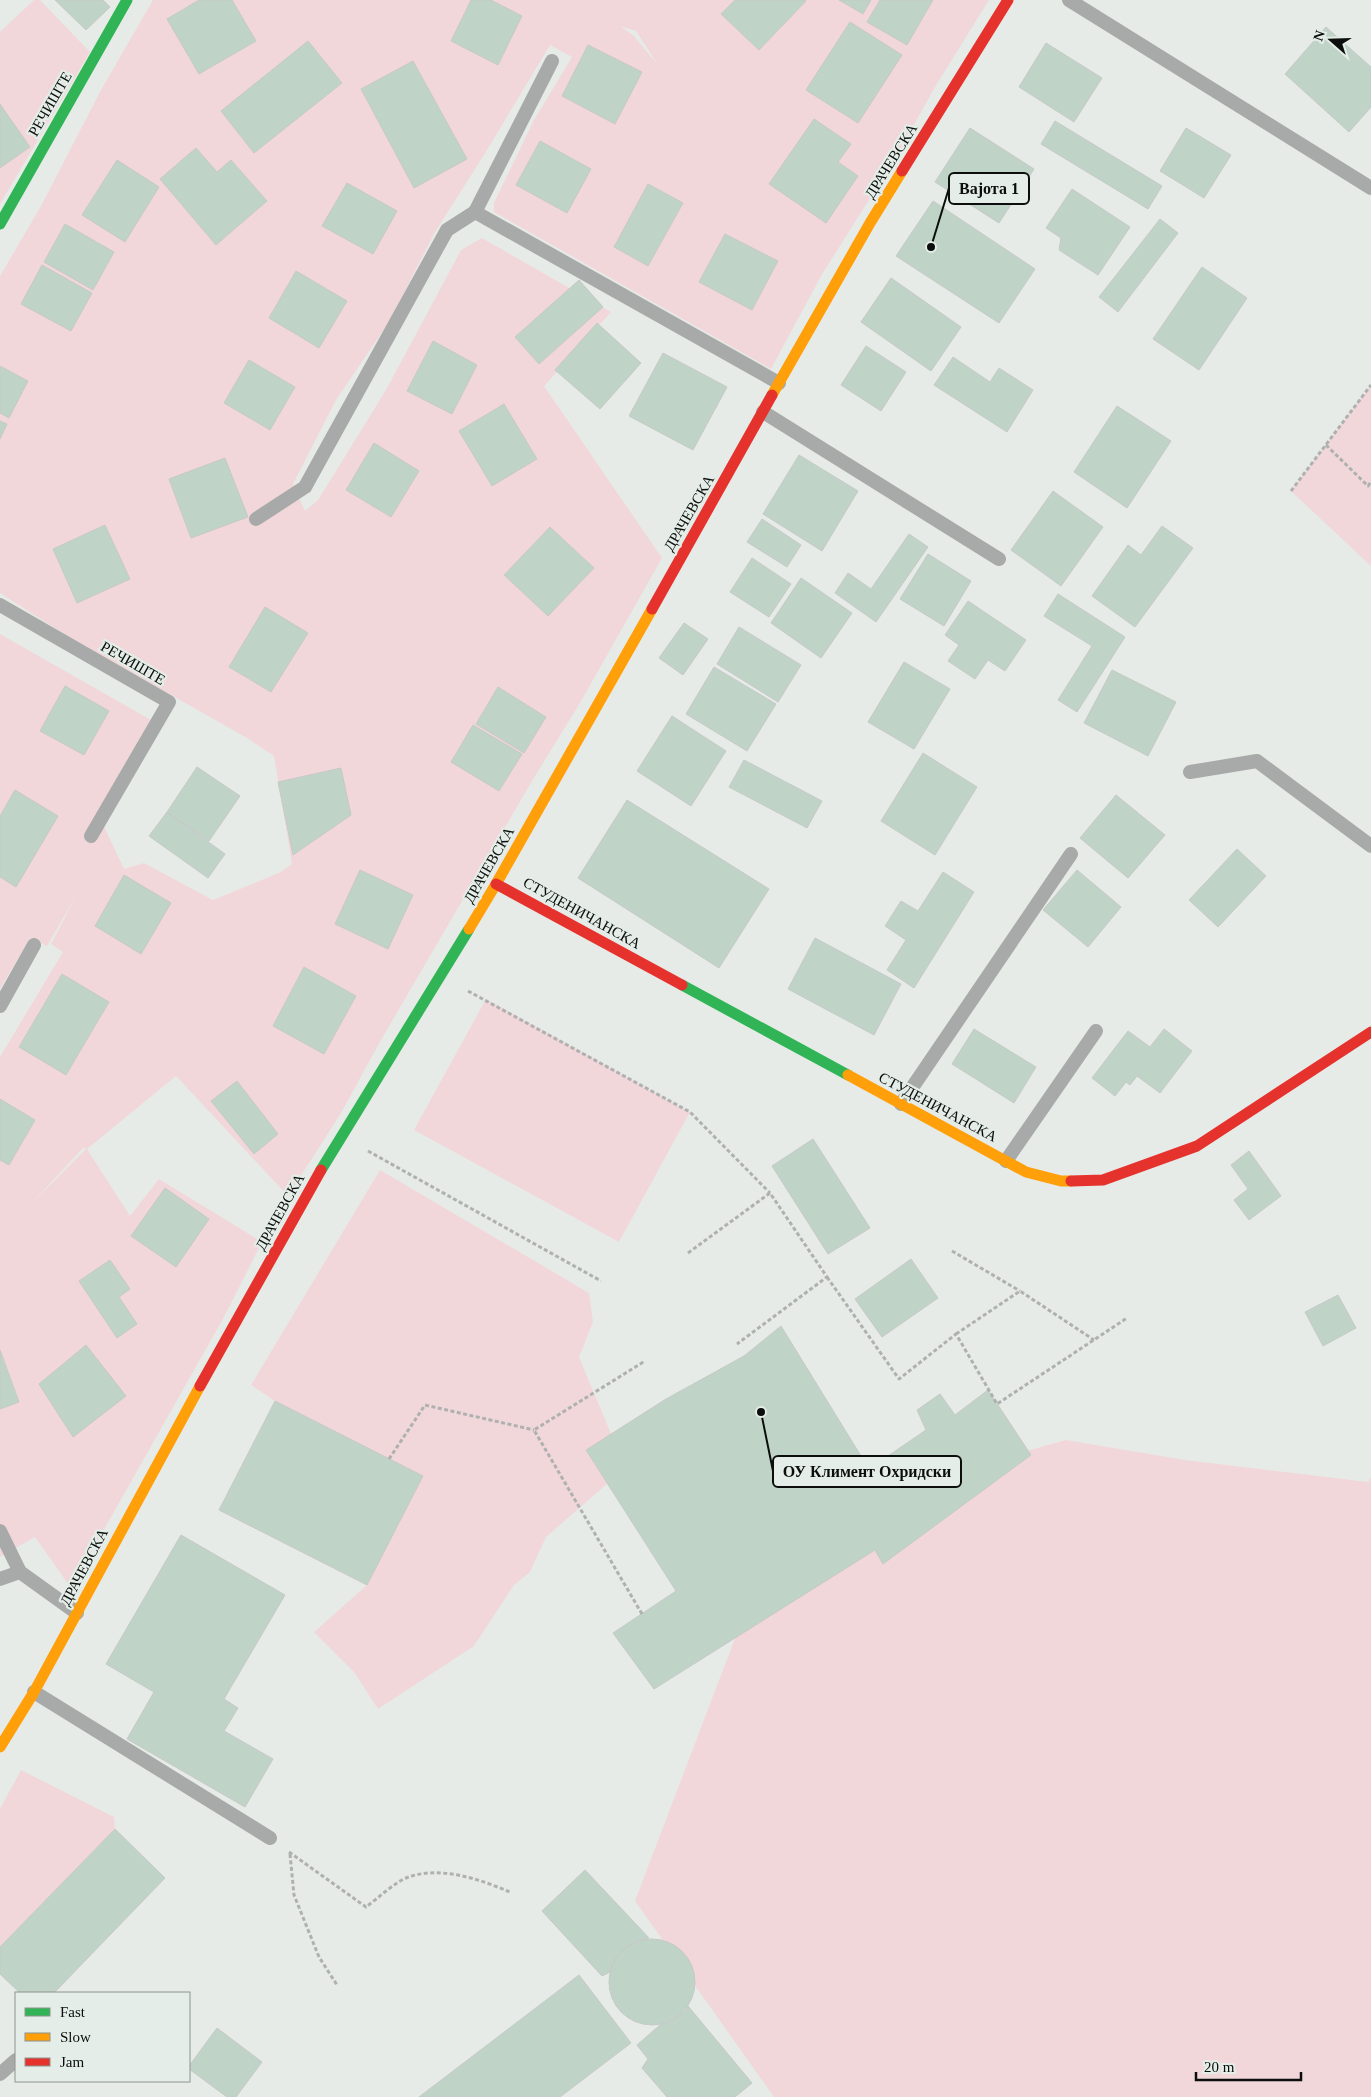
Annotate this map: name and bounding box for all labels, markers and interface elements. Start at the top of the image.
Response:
north arrow [1306,15,1356,65]
text: N [1310,28,1328,43]
street label: РЕЧИШТЕ [25,69,75,139]
street label: ДРАЧЕВСКА [862,121,920,201]
callout: Вајота 1 [949,173,1029,204]
text: Вајота 1 [959,180,1019,198]
street label: ДРАЧЕВСКА [661,472,717,554]
street label: РЕЧИШТЕ [98,638,168,688]
street label: ДРАЧЕВСКА [461,824,517,906]
street label: СТУДЕНИЧАНСКА [521,874,644,952]
street label: СТУДЕНИЧАНСКА [876,1069,1000,1145]
street label: ДРАЧЕВСКА [252,1171,308,1253]
callout: ОУ Климент Охридски [773,1456,961,1487]
text: ОУ Климент Охридски [783,1463,951,1481]
street label: ДРАЧЕВСКА [57,1526,111,1608]
legend [15,1992,190,2082]
text: Fast [60,2004,86,2020]
text: Slow [60,2029,91,2045]
scale bar [1196,2050,1301,2082]
text: Jam [60,2054,84,2070]
text: 20 m [1204,2059,1235,2075]

